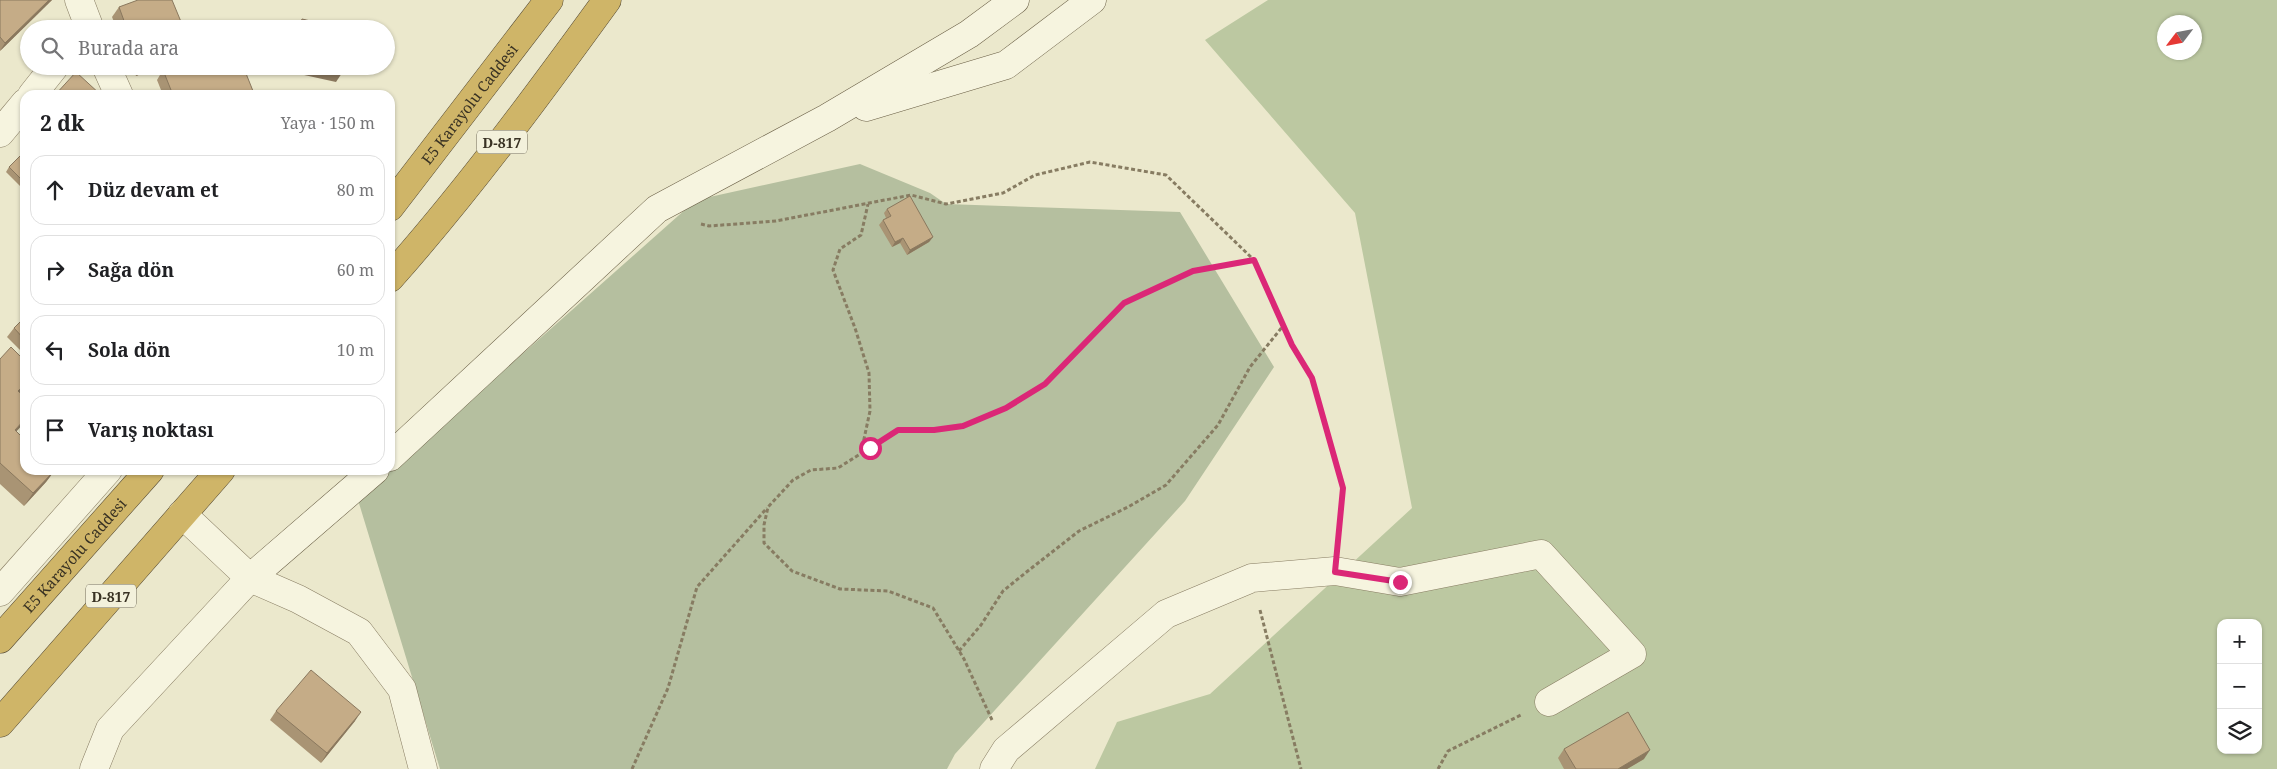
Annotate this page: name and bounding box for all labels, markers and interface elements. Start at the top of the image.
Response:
north arrow [2157,15,2202,60]
search box [20,20,395,75]
icon: search [38,34,66,62]
text: Burada ara [78,35,179,61]
street label: E5 Karayolu Caddesi [417,40,522,168]
text: 2 dk [40,109,84,137]
text: Yaya · 150 m [281,112,375,134]
road number: D-817 [477,130,527,154]
icon: ahead [41,176,69,204]
text: Düz devam et [88,177,219,203]
text: 80 m [337,179,374,201]
icon: right [41,256,69,284]
text: Sağa dön [88,257,174,283]
text: 60 m [337,259,374,281]
icon: left [41,336,69,364]
text: Sola dön [88,337,170,363]
text: 10 m [337,339,374,361]
icon: arrive [41,416,69,444]
text: Varış noktası [88,417,214,443]
route start [859,437,882,460]
street label: E5 Karayolu Caddesi [18,494,131,617]
route end [1389,571,1412,594]
road number: D-817 [86,584,136,608]
map controls [2217,619,2262,754]
button: + [2217,619,2262,664]
button: − [2217,664,2262,709]
button: layers [2217,709,2262,754]

